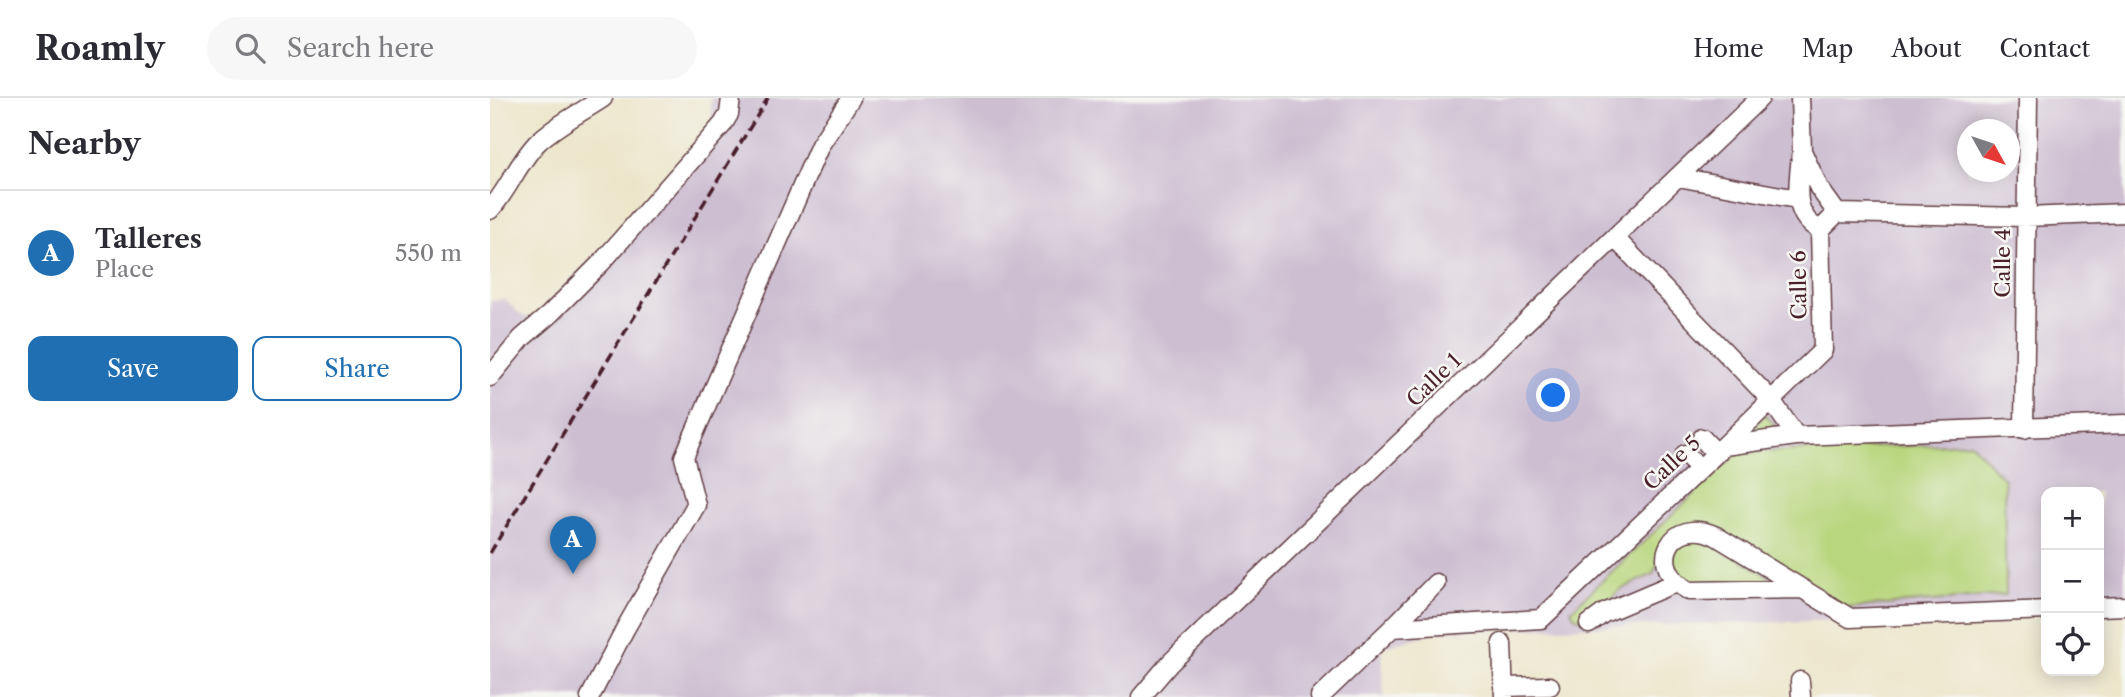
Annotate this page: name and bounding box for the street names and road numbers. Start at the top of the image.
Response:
street label: Calle 4 [1990,228,2015,298]
street label: Calle 6 [1785,250,1812,320]
street label: Calle 1 [1401,348,1466,412]
street label: Calle 5 [1638,430,1705,495]

